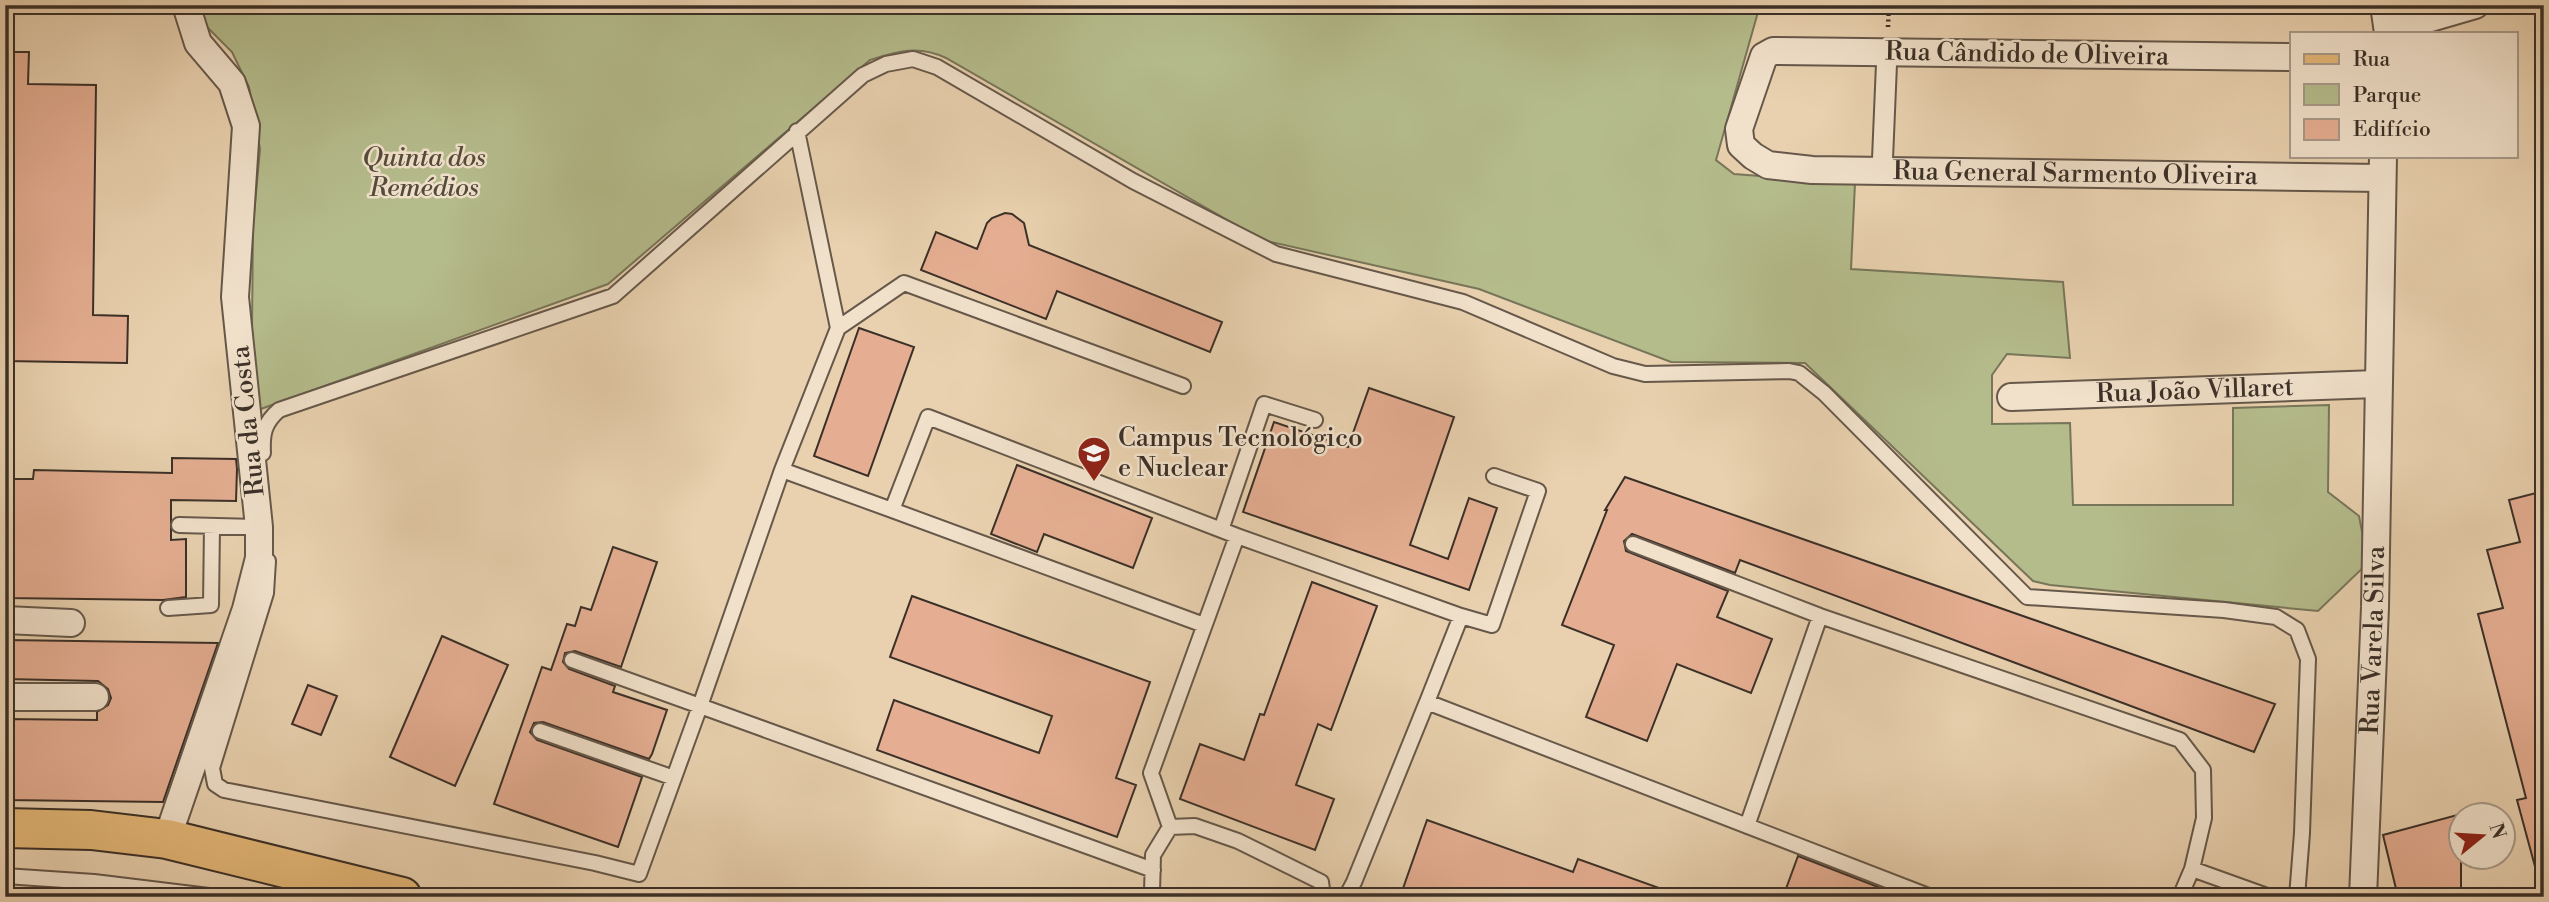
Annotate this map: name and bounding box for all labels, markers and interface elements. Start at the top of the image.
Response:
legend [2290,32,2518,158]
street label: Rua Cândido de Oliveira [1885,36,2170,72]
text: Rua [2353,47,2390,73]
text: Parque [2353,83,2421,109]
text: Edifício [2353,117,2431,143]
park label: Quinta dos Remédios [362,142,486,204]
street label: Rua General Sarmento Oliveira [1893,155,2259,192]
street label: Rua da Costa [224,343,272,498]
street label: Rua João Villaret [2095,371,2294,410]
place label: Campus Tecnológico e Nuclear [1118,422,1363,484]
school or university icon: Campus Tecnológico e Nuclear [1075,434,1113,483]
street label: Rua Varela Silva [2354,545,2392,735]
north arrow [2448,800,2518,870]
text: N [2483,820,2511,842]

